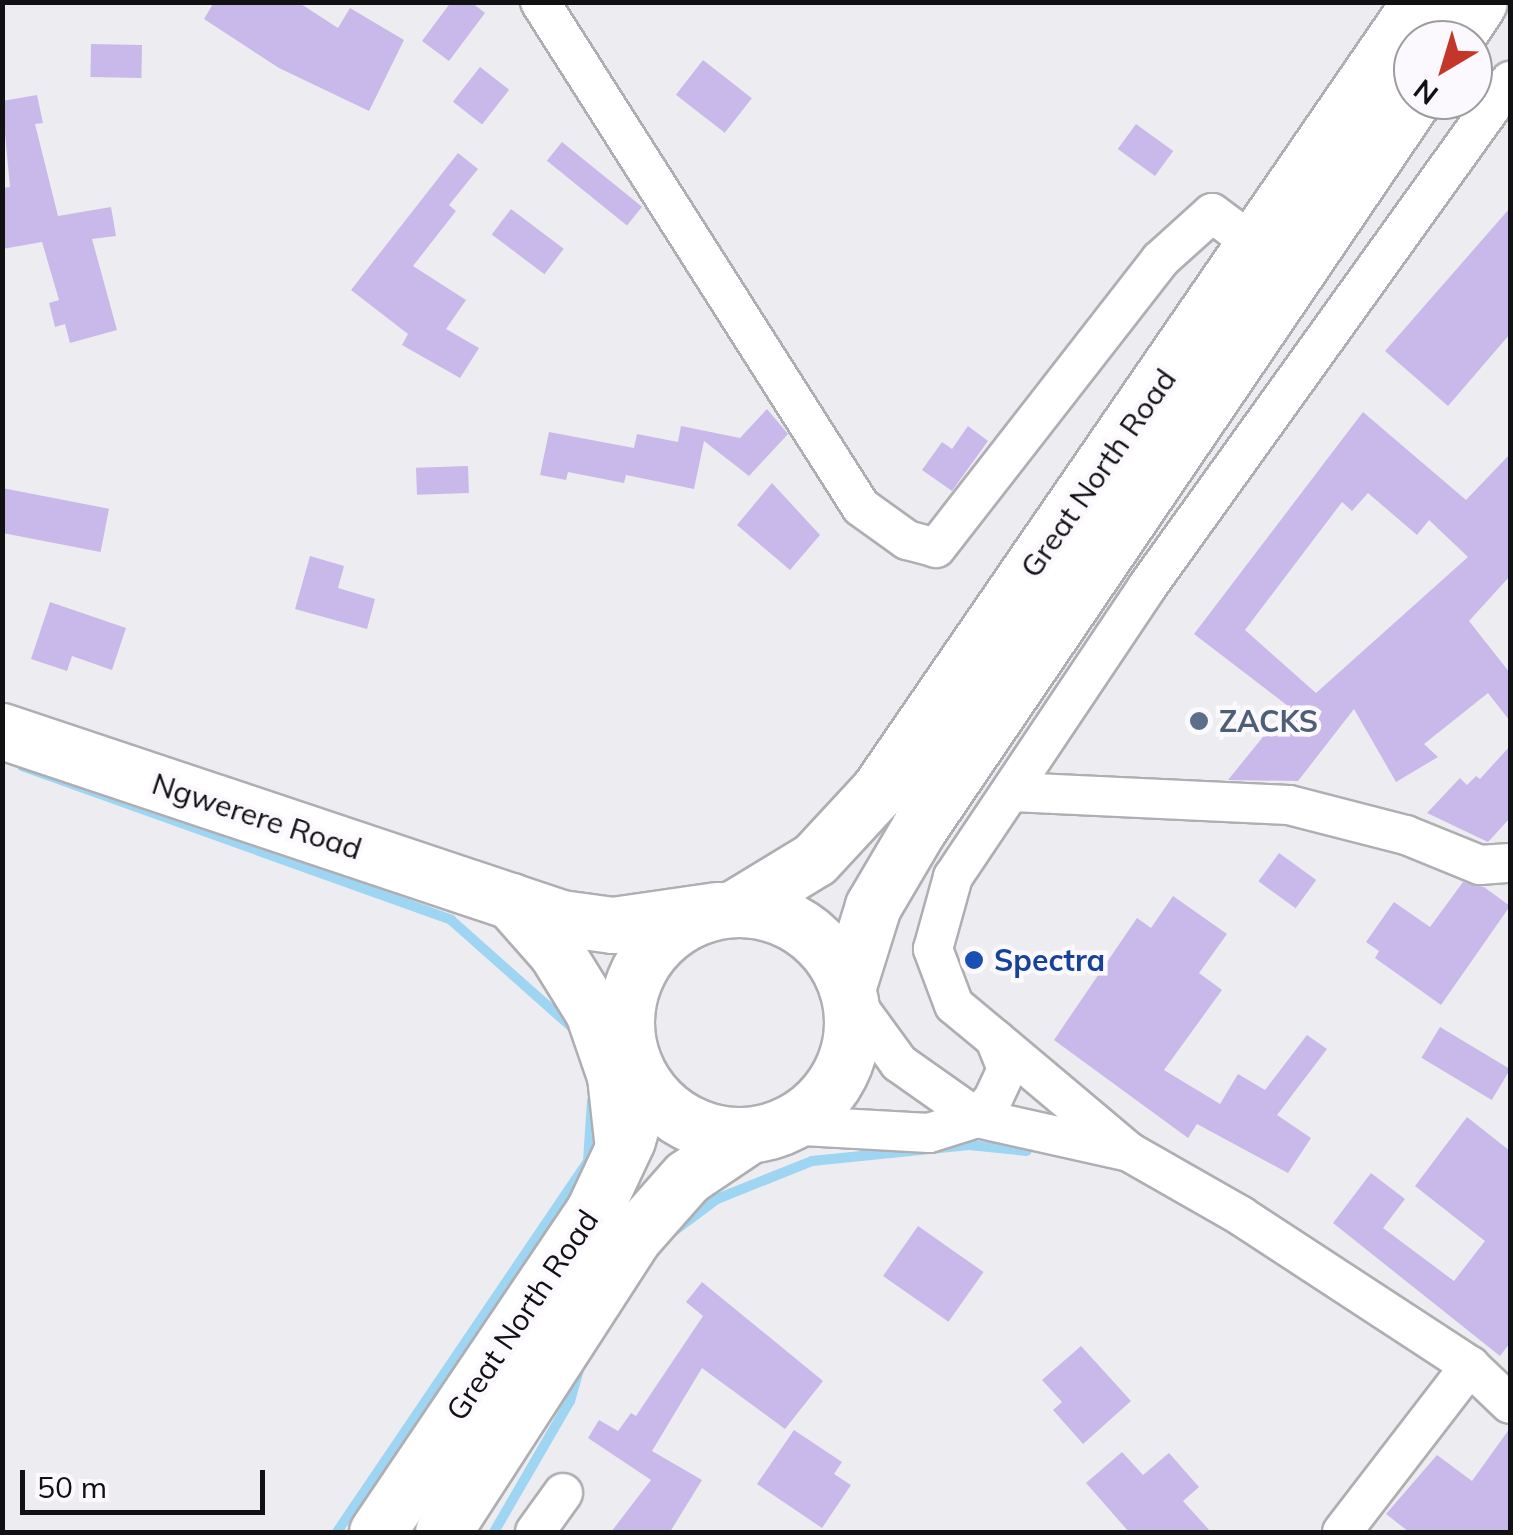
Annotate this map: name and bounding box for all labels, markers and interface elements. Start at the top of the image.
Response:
north arrow [1393,20,1493,120]
text: N [1406,72,1445,113]
street label: Great North Road [1013,362,1183,584]
place label: ZACKS [1219,703,1318,739]
marker: ZACKS [1188,710,1210,732]
street label: Ngwerere Road [148,765,366,867]
place label: Spectra [994,942,1105,978]
marker: Spectra [963,949,985,971]
street label: Great North Road [438,1203,606,1427]
scale bar [25,1450,270,1512]
text: 50 m [37,1468,107,1506]

